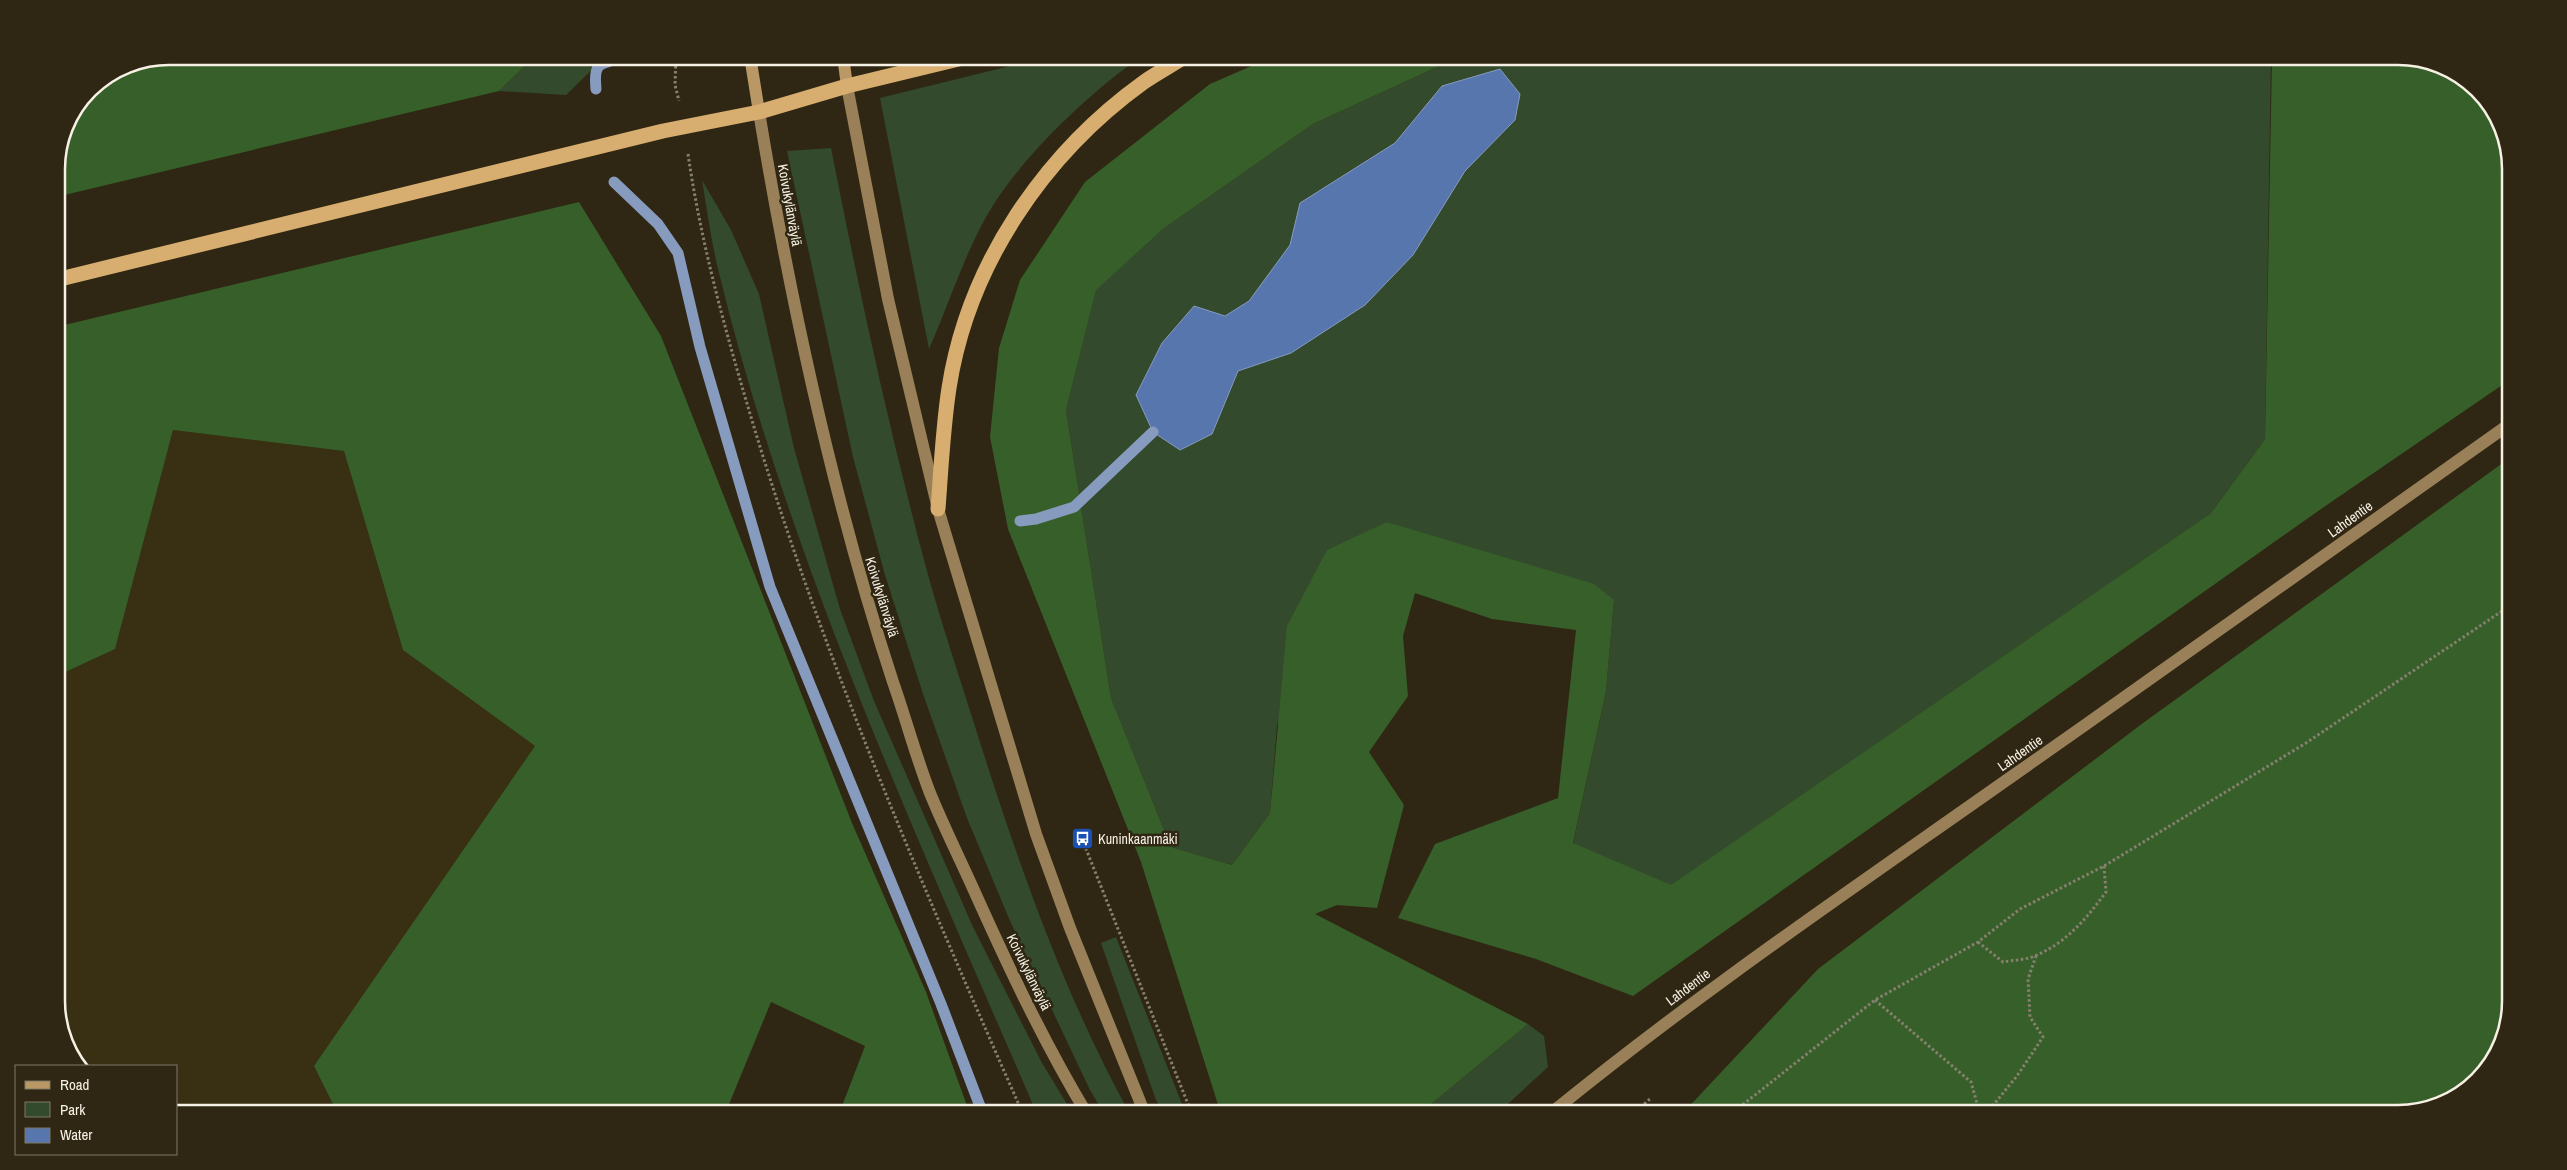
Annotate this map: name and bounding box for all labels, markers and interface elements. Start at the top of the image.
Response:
street label: Koivukylänväylä [774,163,806,248]
street label: Lahdentie [2324,497,2376,541]
street label: Koivukylänväylä [861,555,903,640]
street label: Lahdentie [1994,731,2046,775]
bus stop icon: Kuninkaanmäki [1070,827,1094,851]
place label: Kuninkaanmäki [1098,830,1178,848]
street label: Koivukylänväylä [1003,931,1056,1014]
street label: Lahdentie [1662,964,1714,1010]
legend [15,1065,178,1155]
text: Road [60,1074,89,1095]
text: Park [60,1099,86,1120]
text: Water [60,1124,92,1145]

